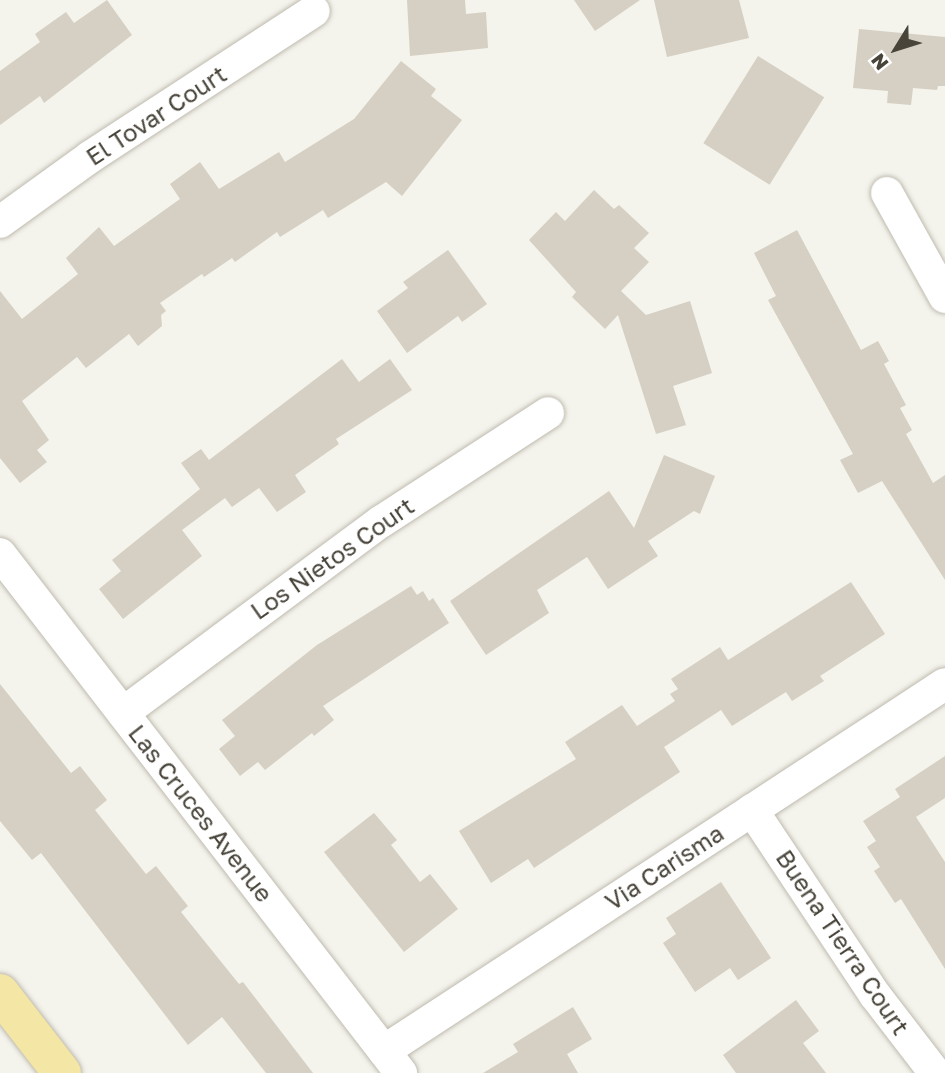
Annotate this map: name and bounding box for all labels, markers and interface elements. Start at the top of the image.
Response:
north arrow [861,14,931,84]
text: N [866,49,893,75]
street label: El Tovar Court [81,59,231,171]
street label: Los Nietos Court [245,491,419,625]
street label: Las Cruces Avenue [123,719,279,907]
street label: Via Carisma [599,818,729,916]
street label: Buena Tierra Court [770,844,916,1040]

